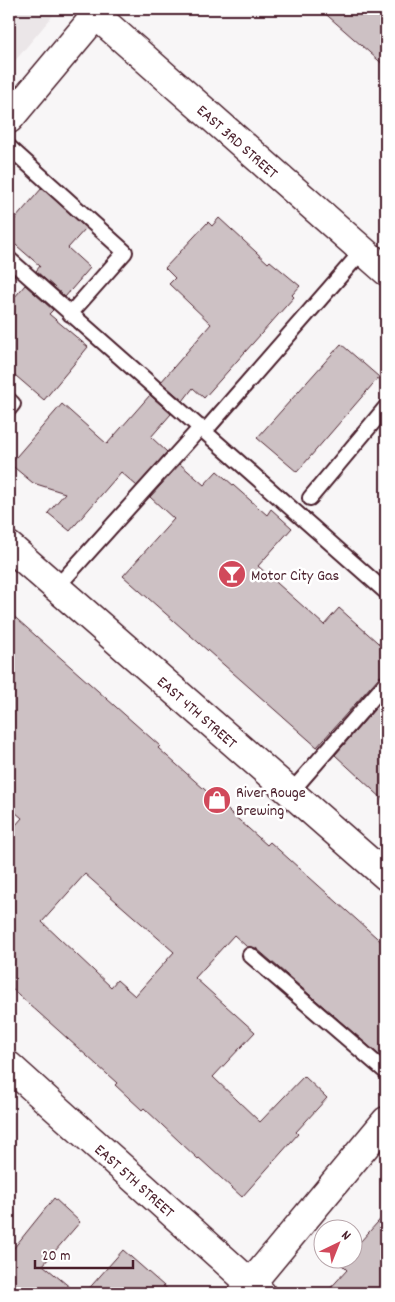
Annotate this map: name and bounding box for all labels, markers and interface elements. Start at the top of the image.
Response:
street label: EAST 3RD STREET [191,100,283,185]
bar icon: Motor City Gas [217,559,247,589]
place label: Motor City Gas [251,565,340,588]
street label: EAST 4TH STREET [151,672,242,755]
place label: River Rouge Brewing [236,782,306,823]
shop icon: River Rouge Brewing [202,785,232,815]
street label: EAST 5TH STREET [88,1139,179,1224]
north arrow [312,1220,362,1270]
text: N [336,1226,355,1246]
scale bar [35,1237,132,1269]
text: 20 m [42,1246,70,1268]

